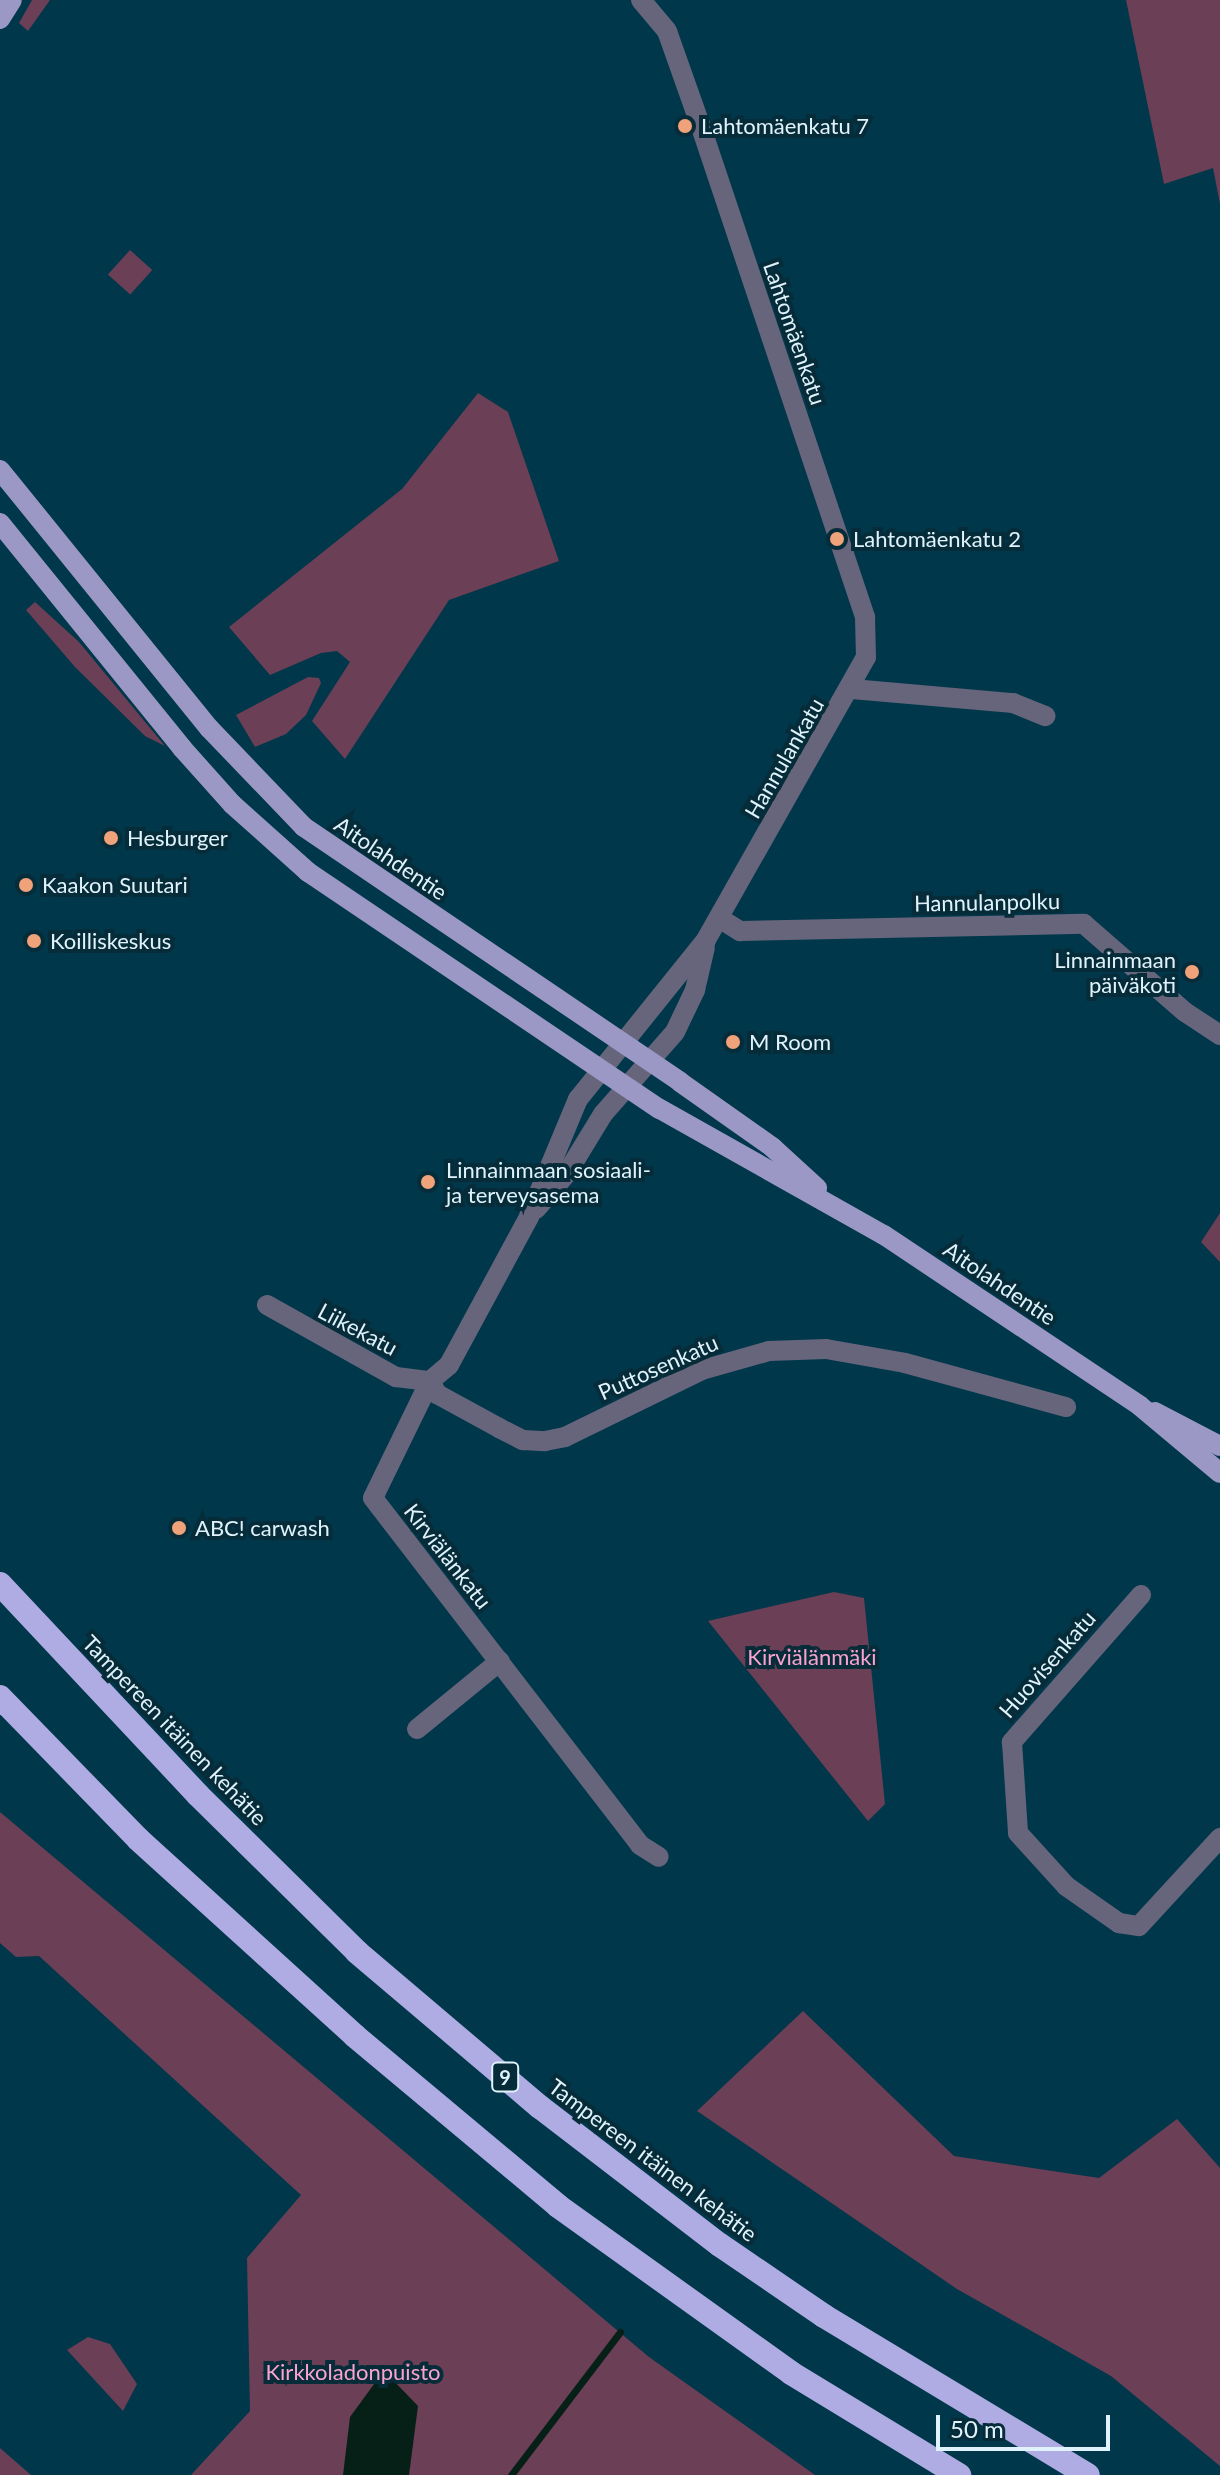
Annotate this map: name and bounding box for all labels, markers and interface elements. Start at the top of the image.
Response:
place label: Lahtomäenkatu 7 [701,113,869,139]
marker: Lahtomäenkatu 7 [676,117,694,135]
street label: Lahtomäenkatu [758,258,832,408]
place label: Lahtomäenkatu 2 [853,526,1021,552]
marker: Lahtomäenkatu 2 [828,530,846,548]
street label: Hannulankatu [739,693,829,823]
street label: Aitolahdentie [330,811,452,905]
place label: Hesburger [127,825,228,851]
marker: Hesburger [102,829,120,847]
place label: Kaakon Suutari [42,872,188,898]
marker: Kaakon Suutari [17,876,35,894]
street label: Hannulanpolku [914,888,1060,916]
place label: Koilliskeskus [50,928,171,954]
marker: Koilliskeskus [25,932,43,950]
place label: Linnainmaan päiväkoti [1054,946,1176,998]
marker: Linnainmaan päiväkoti [1183,963,1201,981]
place label: M Room [749,1029,831,1055]
marker: M Room [724,1033,742,1051]
place label: Linnainmaan sosiaali- ja terveysasema [446,1156,651,1208]
marker: Linnainmaan sosiaali- ja terveysasema [417,1171,439,1193]
street label: Aitolahdentie [939,1236,1061,1330]
street label: Liikekatu [314,1297,402,1361]
street label: Puttosenkatu [594,1329,722,1405]
street label: Kirviälänkatu [399,1498,497,1614]
place label: ABC! carwash [195,1515,330,1541]
marker: ABC! carwash [170,1519,188,1537]
street label: Huovisenkatu [993,1605,1101,1723]
street label: Tampereen itäinen kehätie [77,1630,273,1830]
park label: Kirviälänmäki [747,1644,877,1670]
road number: 9 [491,2061,519,2093]
street label: Tampereen itäinen kehätie [544,2073,762,2247]
park label: Kirkkoladonpuisto [266,2359,440,2385]
scale bar [940,2399,1114,2449]
text: 50 m [950,2414,1004,2443]

